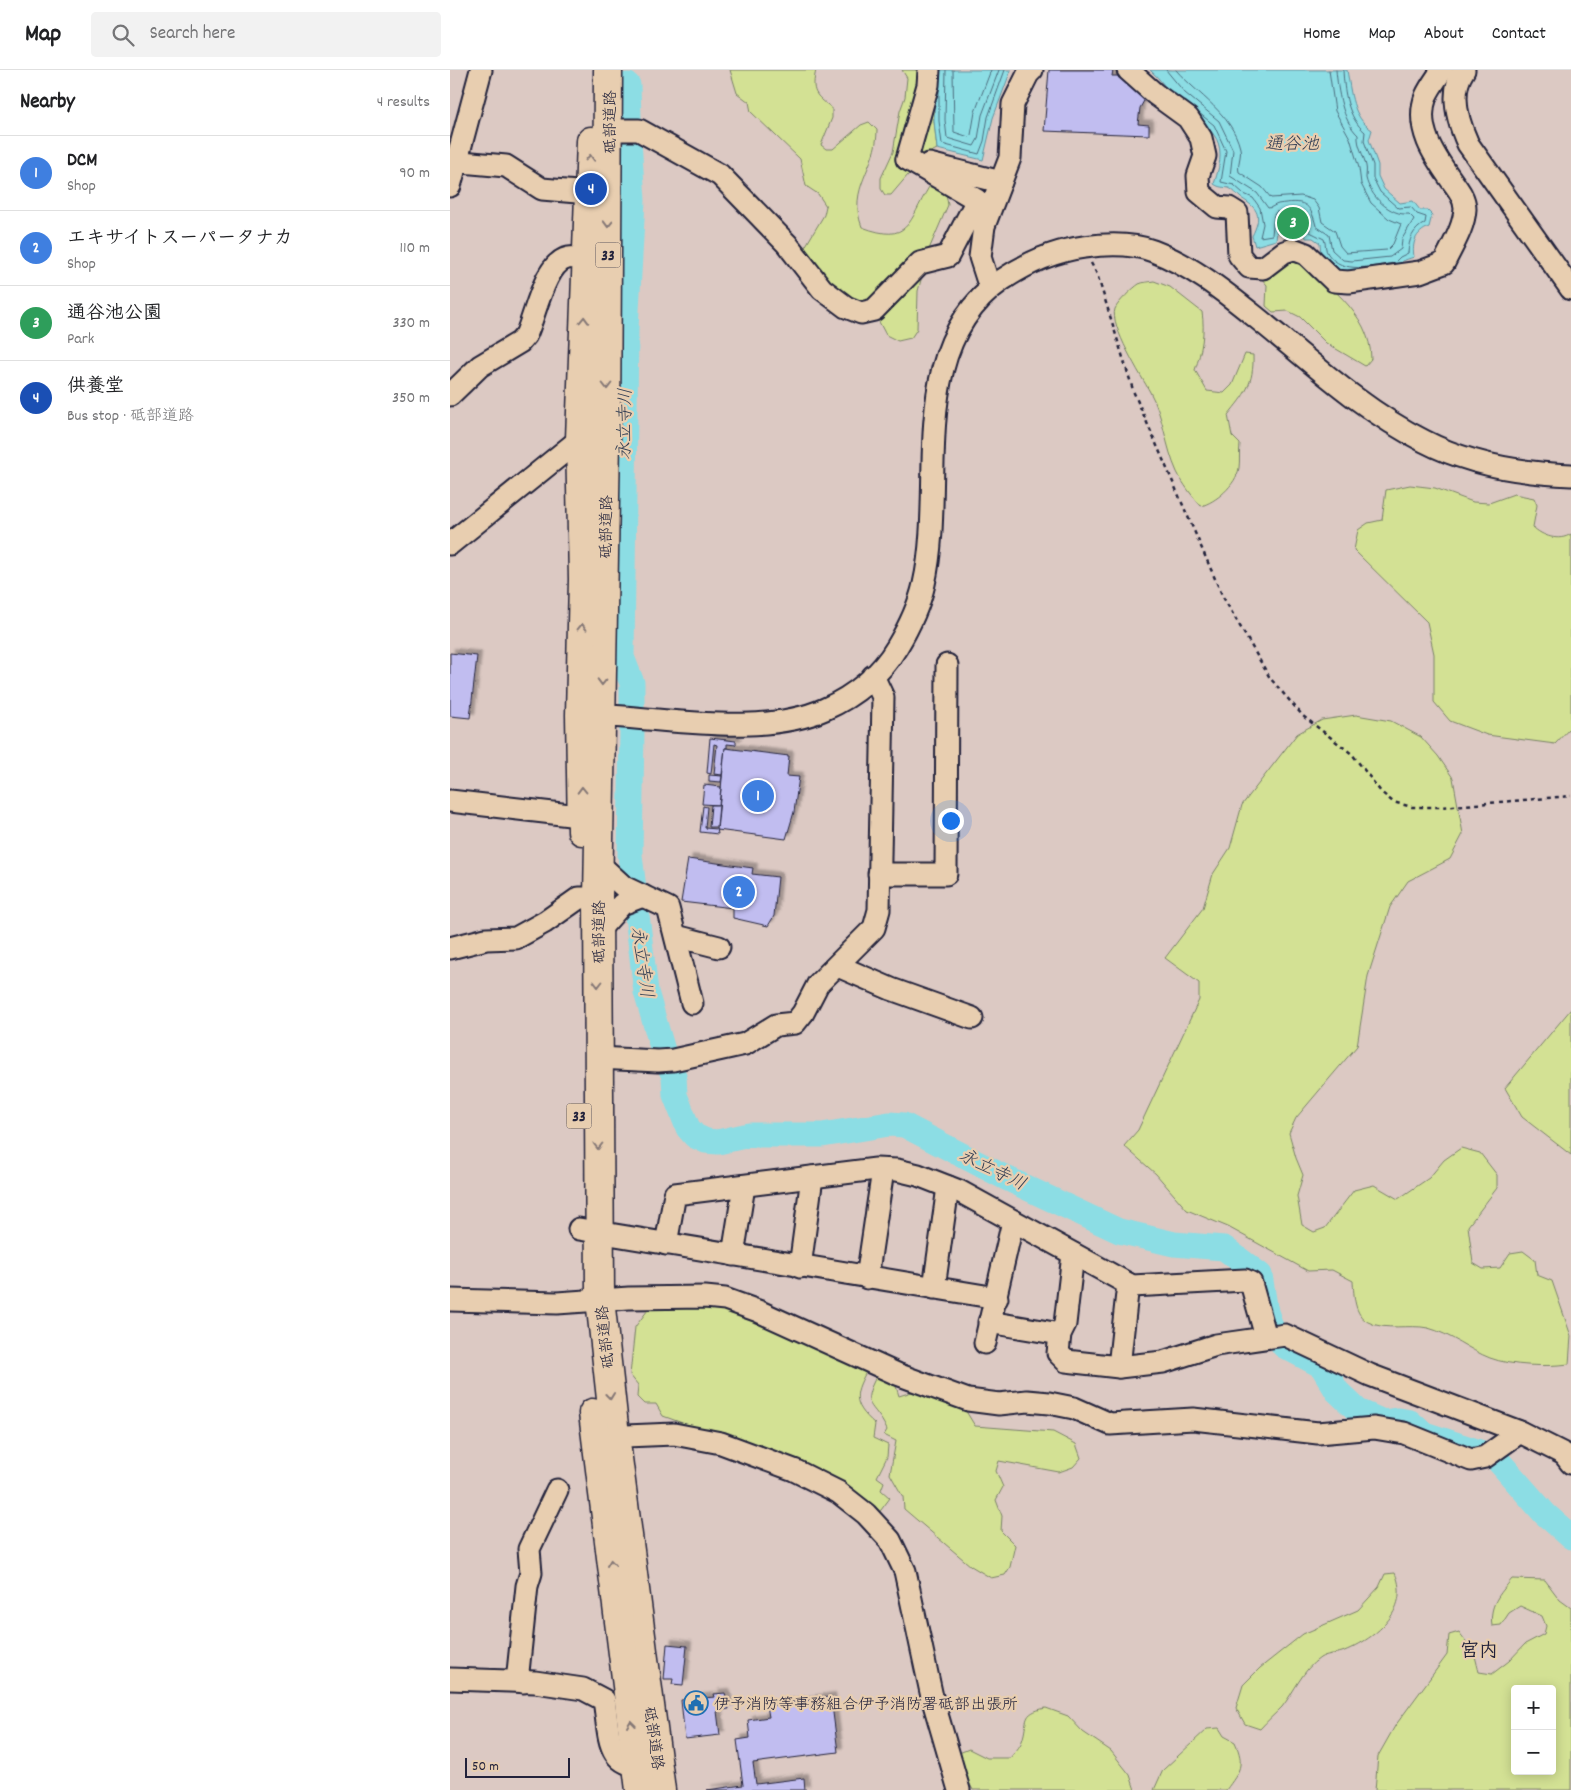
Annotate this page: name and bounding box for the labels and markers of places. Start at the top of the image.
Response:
pin: 4 [575,170,607,208]
pin: 3 [1277,204,1309,242]
pin: 1 [742,777,774,815]
pin: 2 [723,873,755,911]
public building icon: 伊予消防等事務組合伊予消防署砥部出張所 [683,1690,709,1716]
place label: 伊予消防等事務組合伊予消防署砥部出張所 [714,1694,1018,1717]

